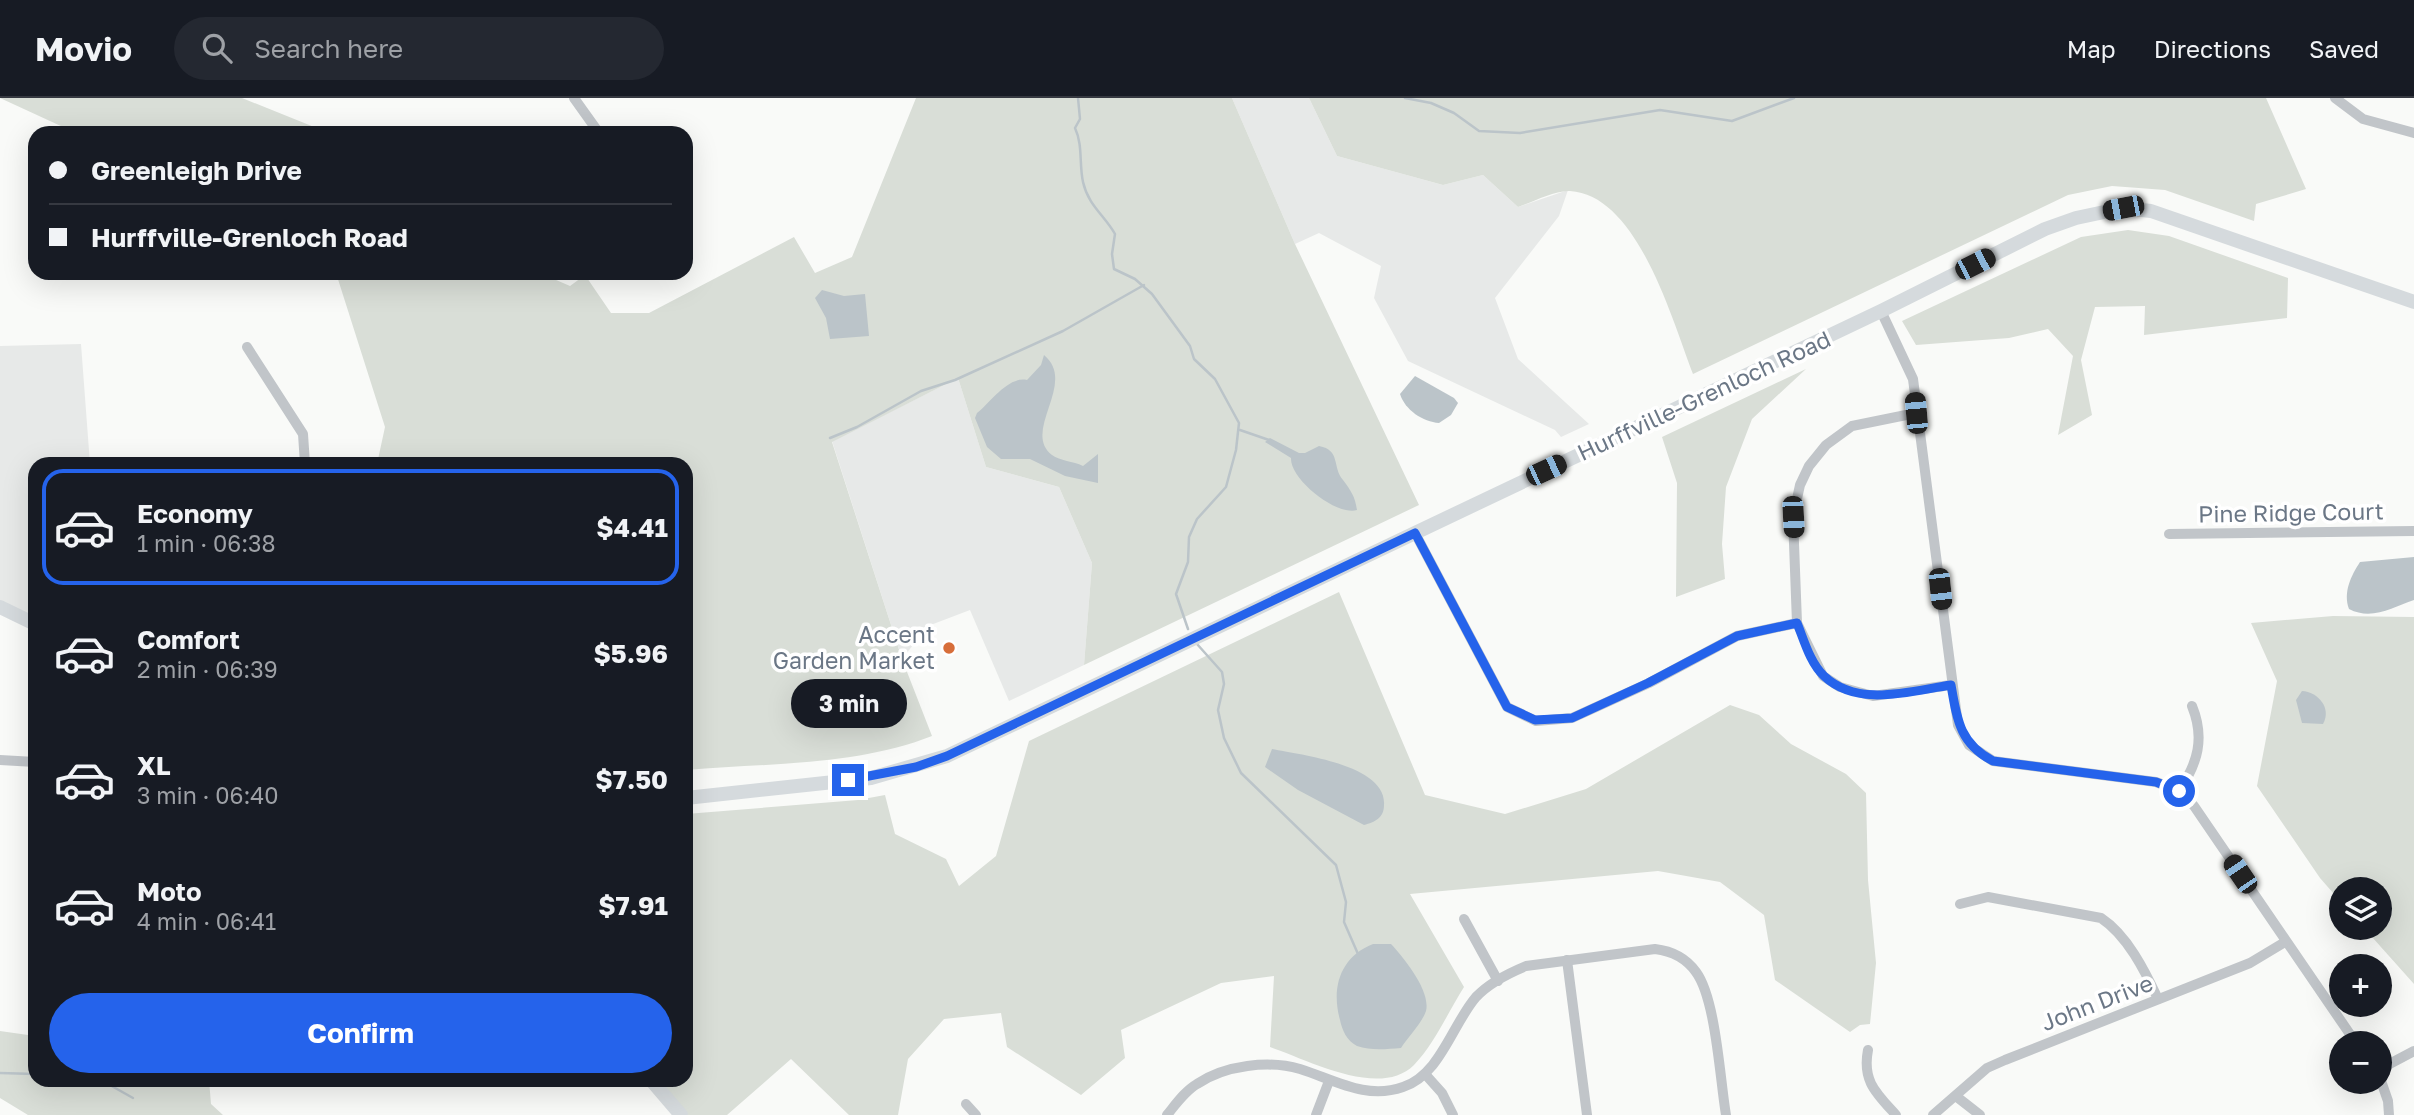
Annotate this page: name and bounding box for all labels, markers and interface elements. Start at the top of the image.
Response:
search box [174,17,664,80]
text: Movio [35,29,132,68]
icon: search [198,29,236,67]
text: Search here [254,33,403,64]
text: Map [2067,34,2116,63]
text: Directions [2154,34,2271,63]
text: Saved [2309,34,2379,63]
text: Greenleigh Drive [91,155,302,186]
car [2101,194,2146,222]
text: Hurffville-Grenloch Road [91,222,408,253]
car [1952,245,1999,283]
street label: Hurffville-Grenloch Road [1573,324,1835,466]
car [1904,391,1929,435]
car [1523,452,1570,488]
car [1782,495,1805,539]
icon: car [53,496,116,559]
street label: Pine Ridge Court [2198,496,2384,528]
text: Economy [137,498,253,529]
text: $4.41 [596,512,668,543]
text: 1 min · 06:38 [137,529,276,557]
car [1928,567,1953,611]
place label: Accent Garden Market [773,620,935,674]
icon: car [53,622,116,685]
text: Comfort [137,624,240,655]
text: $5.96 [593,638,668,669]
marker: Accent Garden Market [941,640,957,656]
text: 2 min · 06:39 [137,655,278,683]
callout: 3 min [790,678,906,728]
text: 3 min [819,689,879,717]
icon: car [53,748,116,811]
text: XL [137,750,171,781]
text: $7.50 [595,764,668,795]
route end [832,764,864,796]
route start [2163,775,2195,807]
text: 3 min · 06:40 [137,781,279,809]
car [2220,851,2261,897]
icon: car [53,874,116,937]
text: Moto [137,876,202,907]
map controls [2329,877,2392,1094]
button: layers [2329,877,2392,940]
text: $7.91 [598,890,668,921]
text: 4 min · 06:41 [137,907,276,935]
button: + [2329,954,2392,1017]
street label: John Drive [2037,968,2157,1036]
button: Confirm [49,993,672,1073]
button: − [2329,1031,2392,1094]

